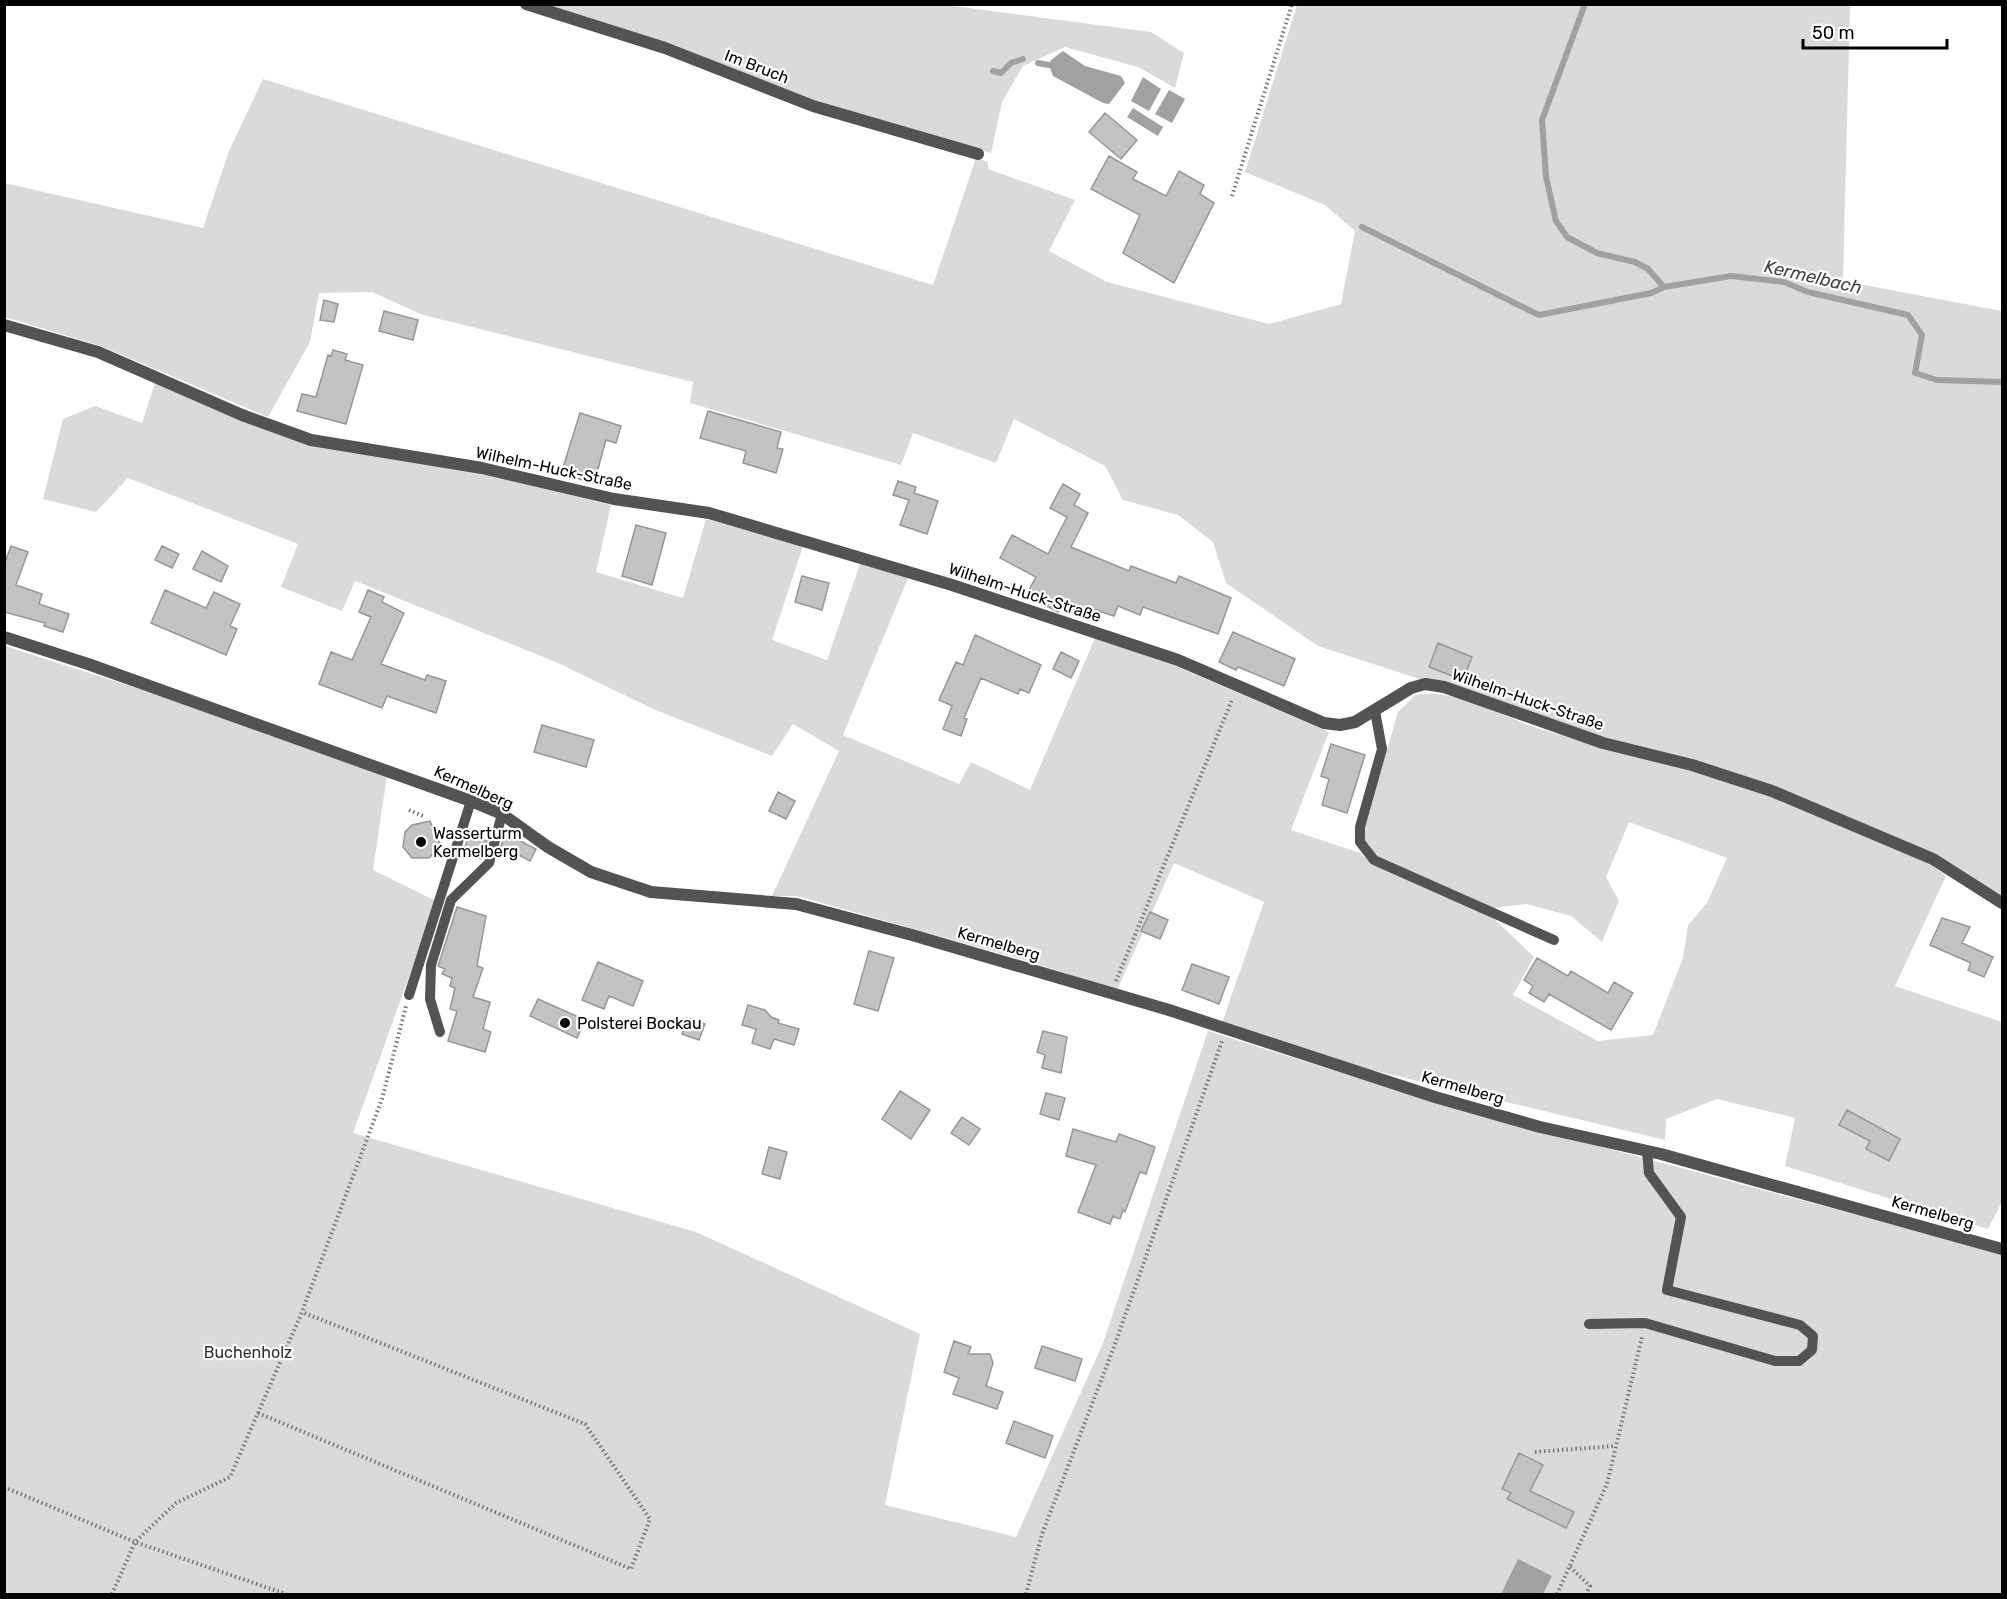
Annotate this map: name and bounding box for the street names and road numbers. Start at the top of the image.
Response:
street label: Im Bruch [722,46,792,87]
street label: Wilhelm-Huck-Straße [474,443,634,494]
street label: Wilhelm-Huck-Straße [946,559,1104,626]
street label: Wilhelm-Huck-Straße [1449,665,1606,734]
street label: Kermelberg [431,761,517,813]
street label: Kermelberg [955,923,1042,964]
street label: Kermelberg [1419,1067,1506,1108]
street label: Kermelberg [1889,1192,1976,1233]

